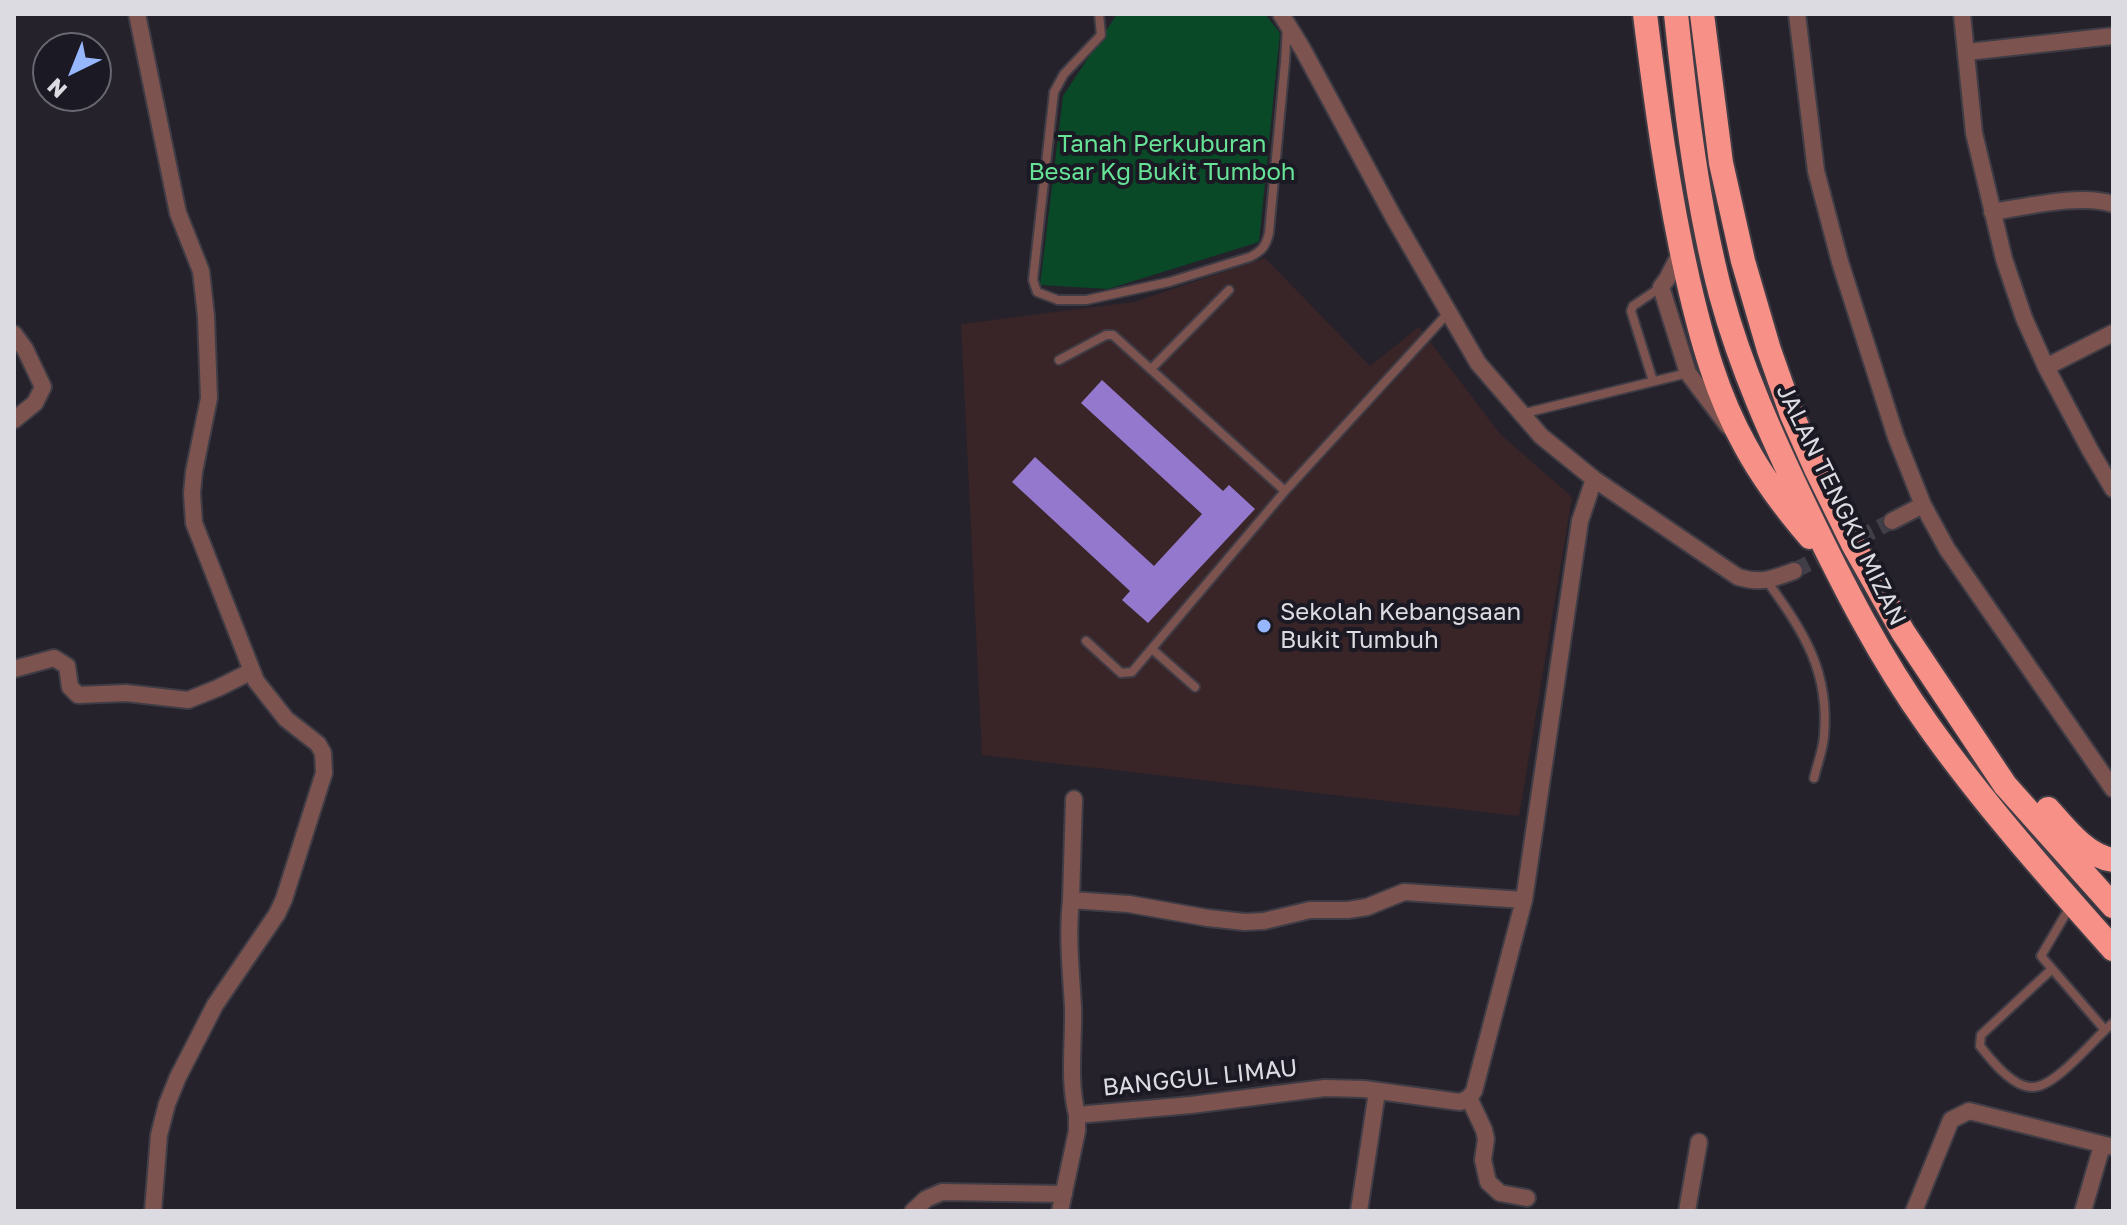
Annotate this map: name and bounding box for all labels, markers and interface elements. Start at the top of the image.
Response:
north arrow [32,32,112,112]
text: N [41,73,72,104]
park label: Tanah Perkuburan Besar Kg Bukit Tumboh [1028,130,1296,186]
street label: JALAN TENGKU MIZAN [1770,380,1912,630]
place label: Sekolah Kebangsaan Bukit Tumbuh [1280,598,1521,654]
marker: Sekolah Kebangsaan Bukit Tumbuh [1255,617,1273,635]
street label: BANGGUL LIMAU [1101,1053,1299,1103]

